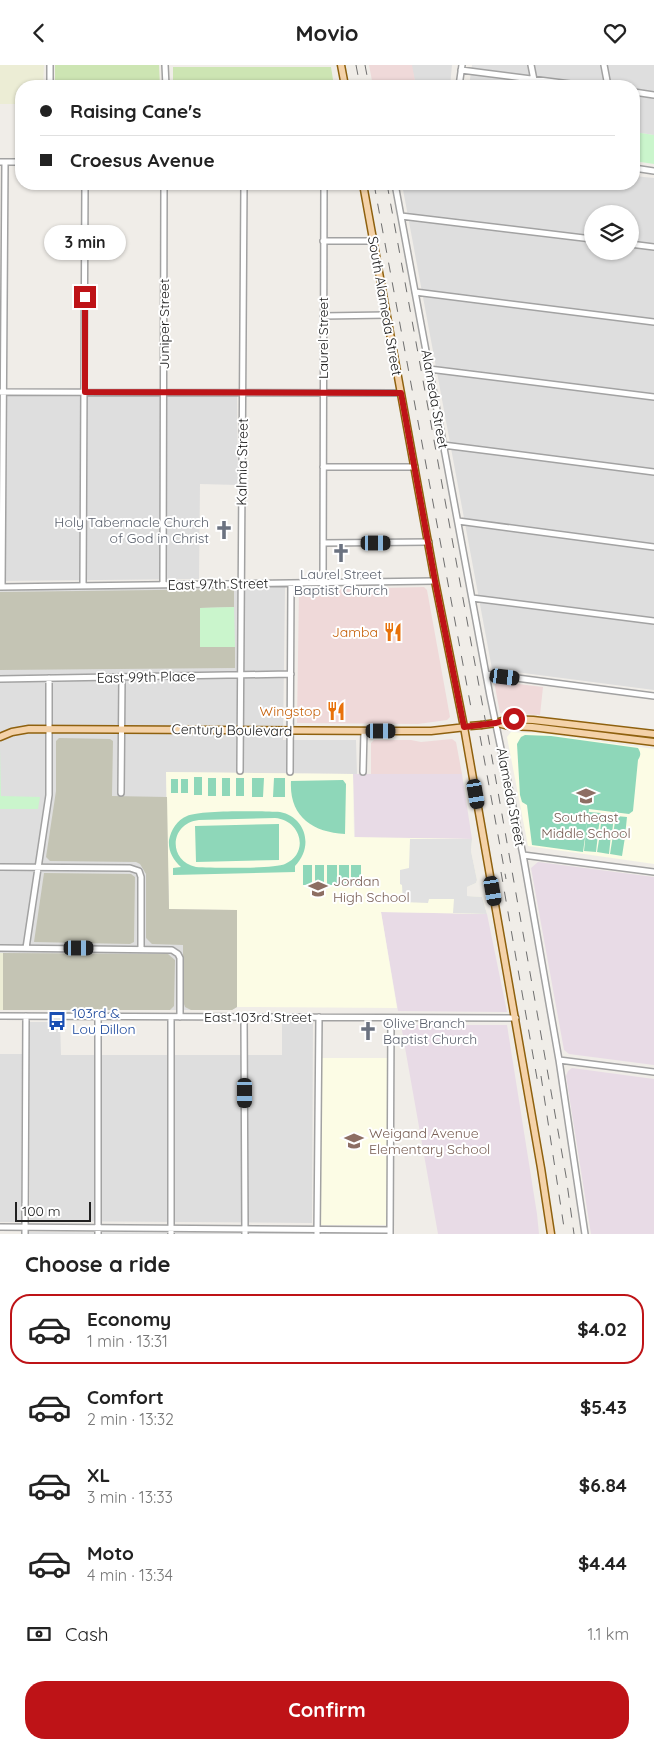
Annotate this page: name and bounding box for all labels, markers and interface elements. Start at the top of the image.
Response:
icon: back [25,19,53,47]
text: Movio [296,19,358,47]
icon: heart [601,19,629,47]
text: Raising Cane's [70,99,202,123]
text: Croesus Avenue [70,148,215,172]
map controls [584,205,639,260]
button: layers [584,205,639,260]
callout: 3 min [44,225,126,259]
text: 3 min [64,232,106,252]
street label: South Alameda Street [364,235,406,377]
street label: Juniper Street [155,278,173,369]
route end [74,286,96,308]
street label: Laurel Street [314,297,332,379]
street label: Alameda Street [417,348,453,450]
street label: Kalmia Street [232,418,252,506]
place label: Holy Tabernacle Church of God in Christ [54,513,209,547]
church icon: Holy Tabernacle Church of God in Christ [213,519,235,541]
car [361,536,391,551]
church icon: Laurel Street Baptist Church [330,542,352,564]
place label: Laurel Street Baptist Church [294,565,388,599]
street label: East 97th Street [167,574,269,594]
restaurant icon: Jamba [382,621,404,643]
place label: Jamba [332,623,378,641]
street label: East 99th Place [96,667,196,687]
car [489,668,520,686]
restaurant icon: Wingstop [325,700,347,722]
place label: Wingstop [260,702,321,720]
route start [503,708,525,730]
street label: Century Boulevard [171,720,293,740]
car [366,724,396,739]
street label: Alameda Street [493,746,529,848]
car [466,778,485,810]
school or university icon: Southeast Middle School [575,785,597,807]
place label: Southeast Middle School [541,808,631,842]
place label: Jordan High School [333,872,410,906]
car [483,875,502,907]
school or university icon: Jordan High School [307,878,329,900]
car [64,941,94,956]
place label: 103rd & Lou Dillon [72,1004,136,1038]
street label: East 103rd Street [204,1008,312,1026]
bus stop icon: 103rd & Lou Dillon [46,1010,68,1032]
place label: Olive Branch Baptist Church [383,1014,477,1048]
church icon: Olive Branch Baptist Church [357,1020,379,1042]
car [237,1078,252,1108]
place label: Weigand Avenue Elementary School [369,1124,490,1158]
school or university icon: Weigand Avenue Elementary School [343,1130,365,1152]
scale bar [15,1199,91,1222]
text: 100 m [22,1202,60,1220]
text: Choose a ride [25,1250,170,1278]
icon: car [27,1307,72,1352]
text: Economy [87,1307,171,1331]
text: $4.02 [577,1317,627,1341]
text: 1 min · 13:31 [87,1331,168,1351]
icon: car [27,1385,72,1430]
text: Comfort [87,1385,164,1409]
text: $5.43 [580,1395,627,1419]
text: 2 min · 13:32 [87,1409,174,1429]
icon: car [27,1463,72,1508]
text: XL [87,1463,110,1487]
text: $6.84 [579,1473,627,1497]
text: 3 min · 13:33 [87,1487,173,1507]
icon: car [27,1541,72,1586]
text: Moto [87,1541,134,1565]
text: $4.44 [578,1551,627,1575]
text: 4 min · 13:34 [87,1565,173,1585]
icon: cash [25,1620,53,1648]
text: Cash [65,1622,109,1646]
text: 1.1 km [587,1624,629,1644]
button: Confirm [25,1681,629,1739]

